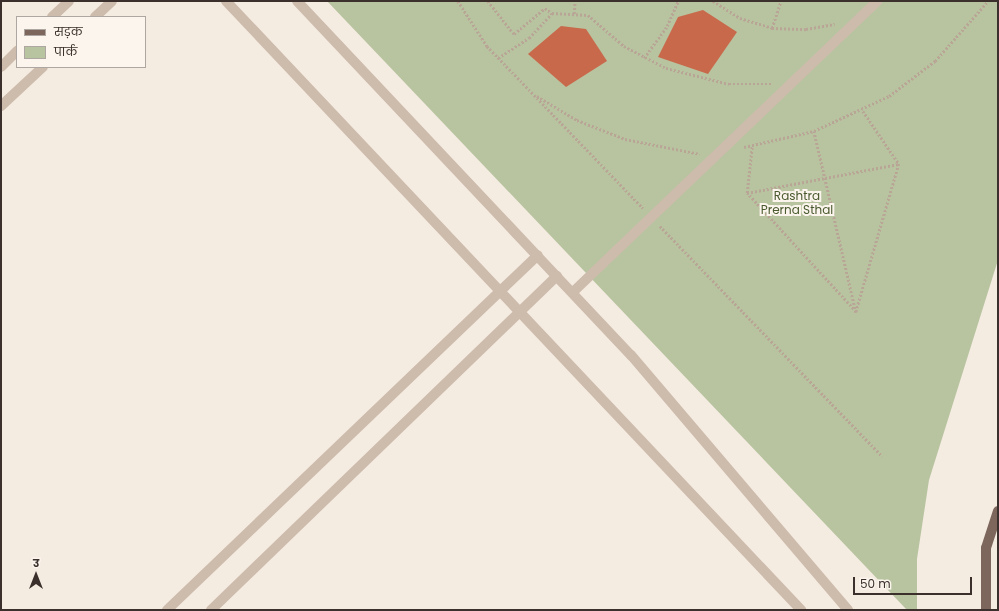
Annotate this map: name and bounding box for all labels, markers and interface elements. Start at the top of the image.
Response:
legend [16,16,146,68]
text: सड़क [54,23,83,40]
text: पार्क [54,43,77,60]
park label: Rashtra Prerna Sthal [761,189,833,217]
north arrow [16,555,56,595]
text: उ [33,555,39,571]
scale bar [855,569,974,595]
text: 50 m [860,575,891,592]

